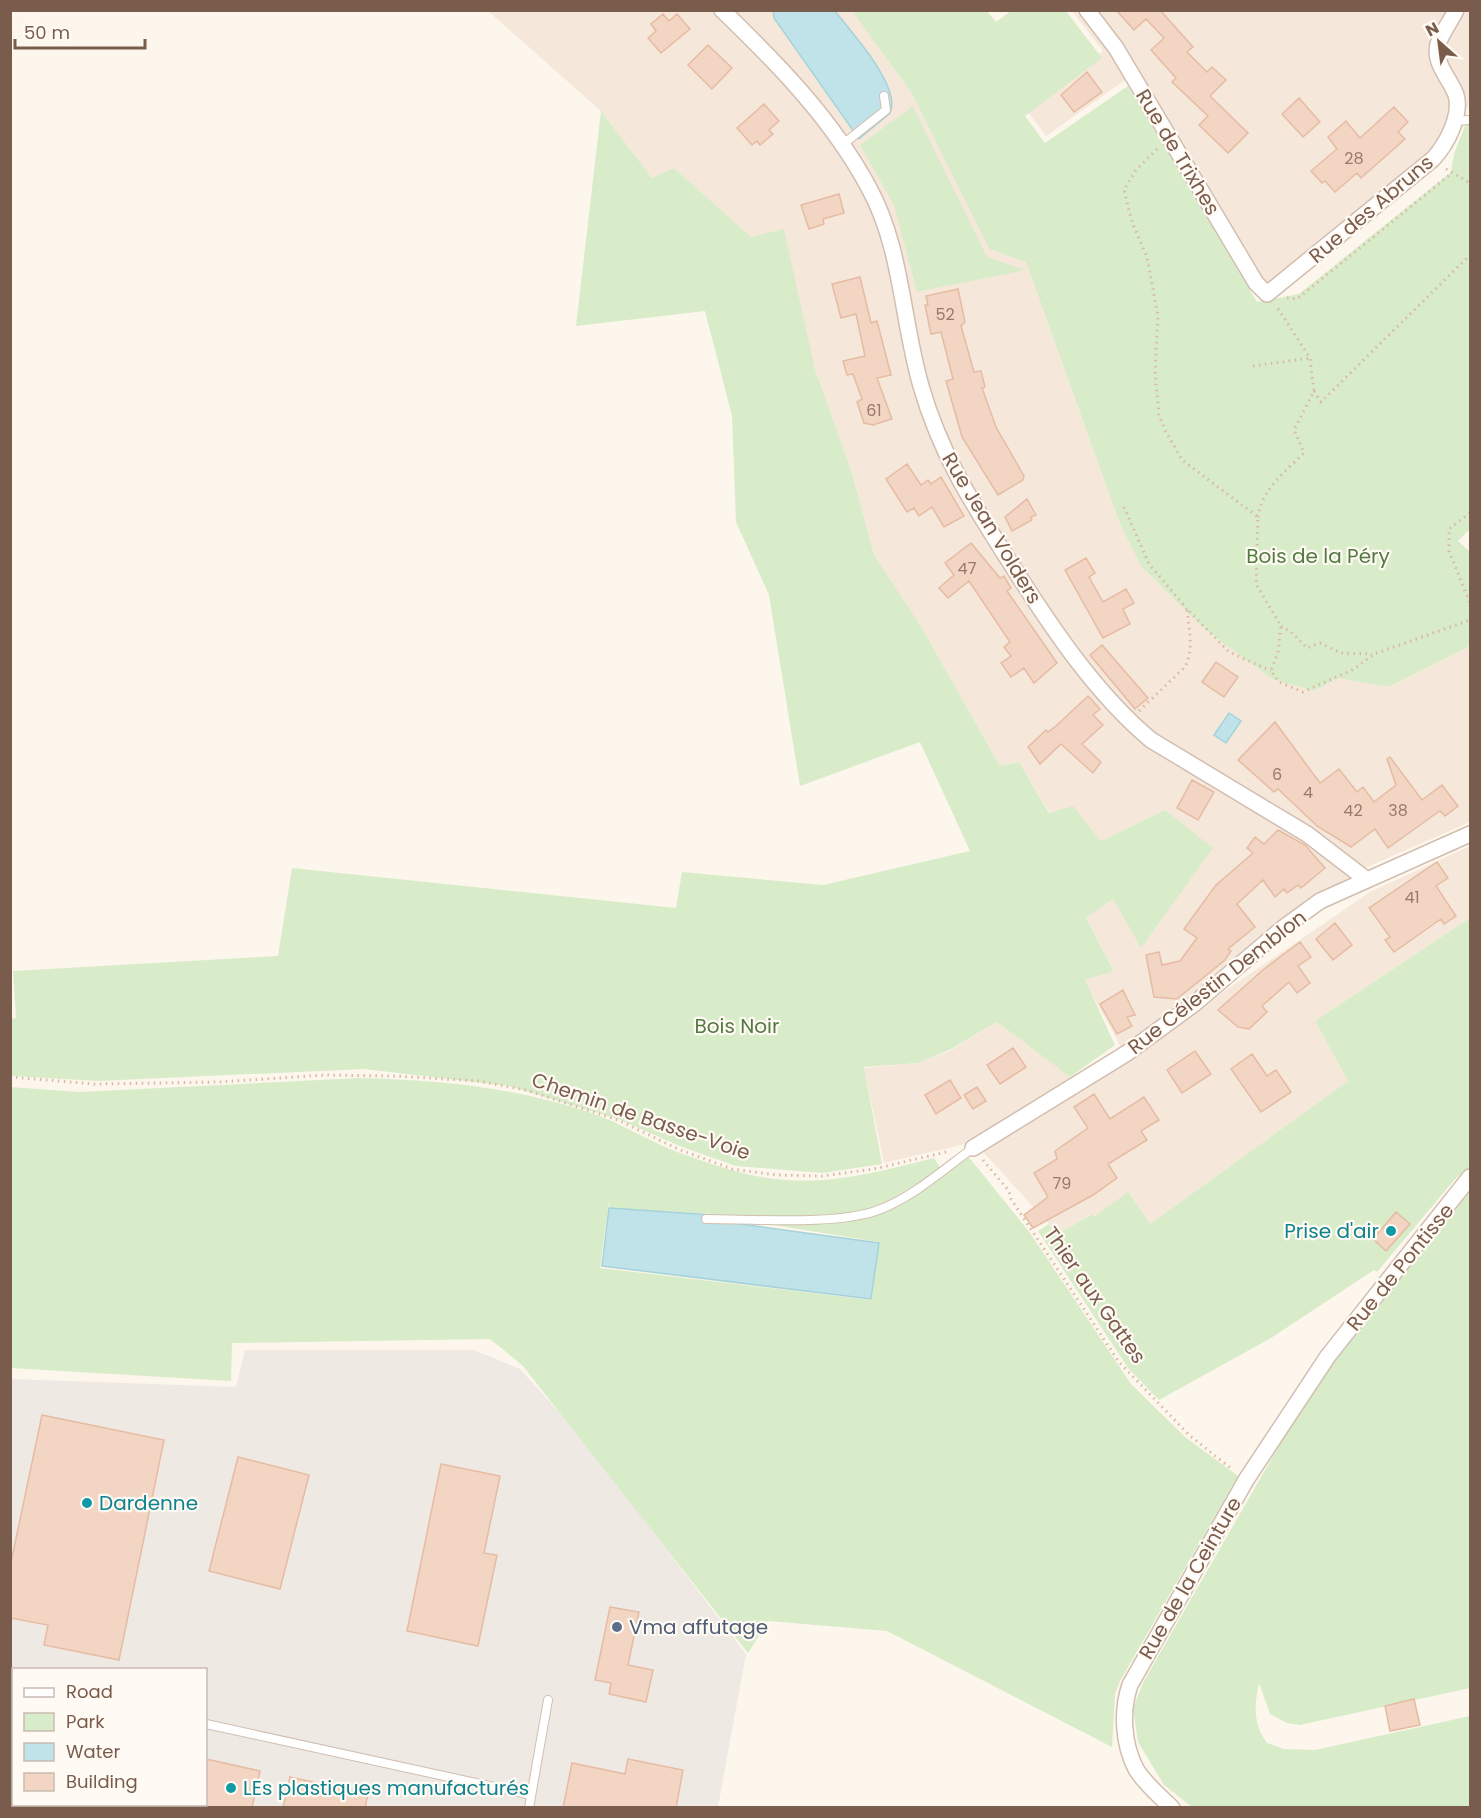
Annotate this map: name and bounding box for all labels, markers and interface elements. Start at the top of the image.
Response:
scale bar [15,12,146,50]
north arrow [1409,12,1469,72]
text: N [1421,16,1443,42]
text: 50 m [24,20,70,45]
street label: Rue de Trixhes [1129,84,1227,220]
house number: 28 [1344,147,1364,170]
street label: Rue des Abruns [1303,148,1439,270]
house number: 52 [935,303,955,326]
house number: 61 [866,399,882,422]
street label: Rue Jean Volders [936,447,1048,609]
park label: Bois de la Péry [1246,542,1390,570]
house number: 47 [958,557,977,580]
house number: 6 [1272,763,1282,786]
house number: 4 [1303,781,1313,804]
house number: 42 [1343,799,1363,822]
house number: 38 [1388,799,1408,822]
house number: 41 [1404,886,1420,909]
street label: Rue Célestin Demblon [1122,903,1312,1061]
park label: Bois Noir [695,1012,780,1040]
street label: Chemin de Basse-Voie [528,1065,754,1167]
house number: 79 [1053,1172,1071,1195]
street label: Rue de Pontisse [1340,1197,1460,1337]
place label: Prise d'air [1284,1217,1379,1245]
street label: Thier aux Gattes [1037,1221,1153,1369]
marker: Prise d'air [1384,1224,1398,1238]
place label: Dardenne [99,1489,198,1517]
street label: Rue de la Ceinture [1132,1492,1248,1664]
marker: Dardenne [80,1496,94,1510]
place label: Vma affutage [629,1613,768,1641]
marker: Vma affutage [610,1620,624,1634]
legend [12,1668,207,1806]
text: Road [66,1679,113,1704]
text: Park [66,1709,105,1734]
text: Water [66,1739,120,1764]
text: Building [66,1769,138,1794]
place label: LEs plastiques manufacturés [243,1774,529,1802]
marker: LEs plastiques manufacturés [224,1781,238,1795]

